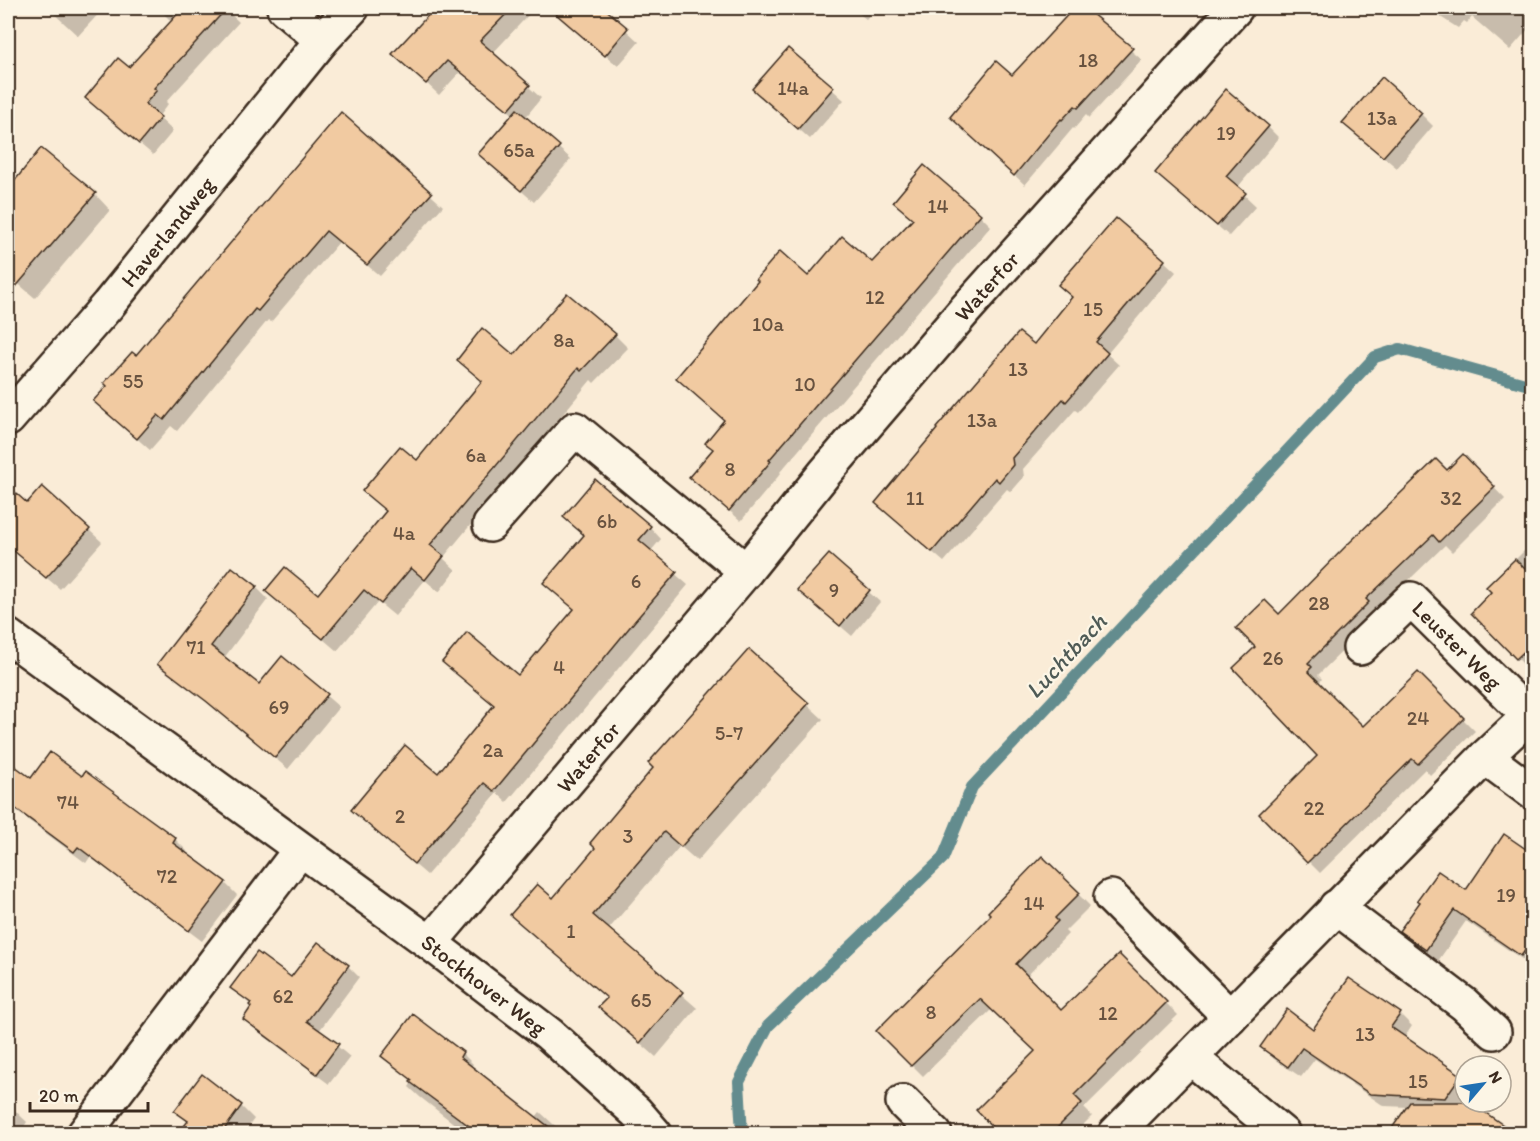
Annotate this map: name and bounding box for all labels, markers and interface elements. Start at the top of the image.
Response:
house number: 18 [1078,48,1098,72]
house number: 14a [777,76,809,100]
house number: 13a [1367,106,1398,130]
house number: 19 [1216,121,1236,145]
house number: 65a [503,138,535,162]
street label: Haverlandweg [115,171,221,293]
house number: 14 [927,194,949,218]
street label: Waterfor [948,246,1025,327]
house number: 12 [865,285,885,309]
house number: 15 [1083,297,1103,321]
house number: 10a [752,312,785,336]
house number: 8a [553,328,575,352]
house number: 13 [1008,357,1028,381]
house number: 55 [123,369,144,393]
house number: 10 [794,372,816,396]
house number: 13a [967,408,998,432]
house number: 6a [466,443,487,467]
house number: 8 [725,457,736,481]
house number: 11 [906,486,924,510]
house number: 32 [1440,486,1462,510]
house number: 6b [597,509,617,533]
house number: 4a [393,521,416,545]
house number: 6 [631,569,641,593]
house number: 9 [829,578,839,602]
house number: 28 [1308,591,1330,615]
street label: Leuster Weg [1406,595,1508,696]
water label: Luchtbach [1019,607,1112,704]
house number: 71 [186,635,206,659]
house number: 26 [1262,646,1284,670]
house number: 4 [553,655,565,679]
house number: 69 [268,695,290,719]
house number: 24 [1407,706,1429,730]
street label: Waterfor [551,716,626,798]
house number: 5-7 [715,721,743,745]
house number: 2a [483,738,504,762]
house number: 74 [57,790,79,814]
house number: 22 [1303,796,1325,820]
house number: 2 [395,804,406,828]
house number: 3 [623,824,634,848]
house number: 72 [157,864,178,888]
house number: 19 [1496,883,1516,907]
house number: 14 [1023,891,1045,915]
house number: 1 [566,919,576,943]
street label: Stockhover Weg [416,928,552,1042]
house number: 62 [272,984,294,1008]
house number: 65 [630,988,652,1012]
house number: 8 [926,1000,937,1024]
house number: 12 [1098,1001,1118,1025]
house number: 13 [1355,1022,1375,1046]
north arrow [1453,1054,1513,1114]
text: N [1485,1068,1507,1086]
house number: 15 [1408,1069,1428,1093]
scale bar [30,1075,148,1113]
text: 20 m [39,1085,79,1107]

